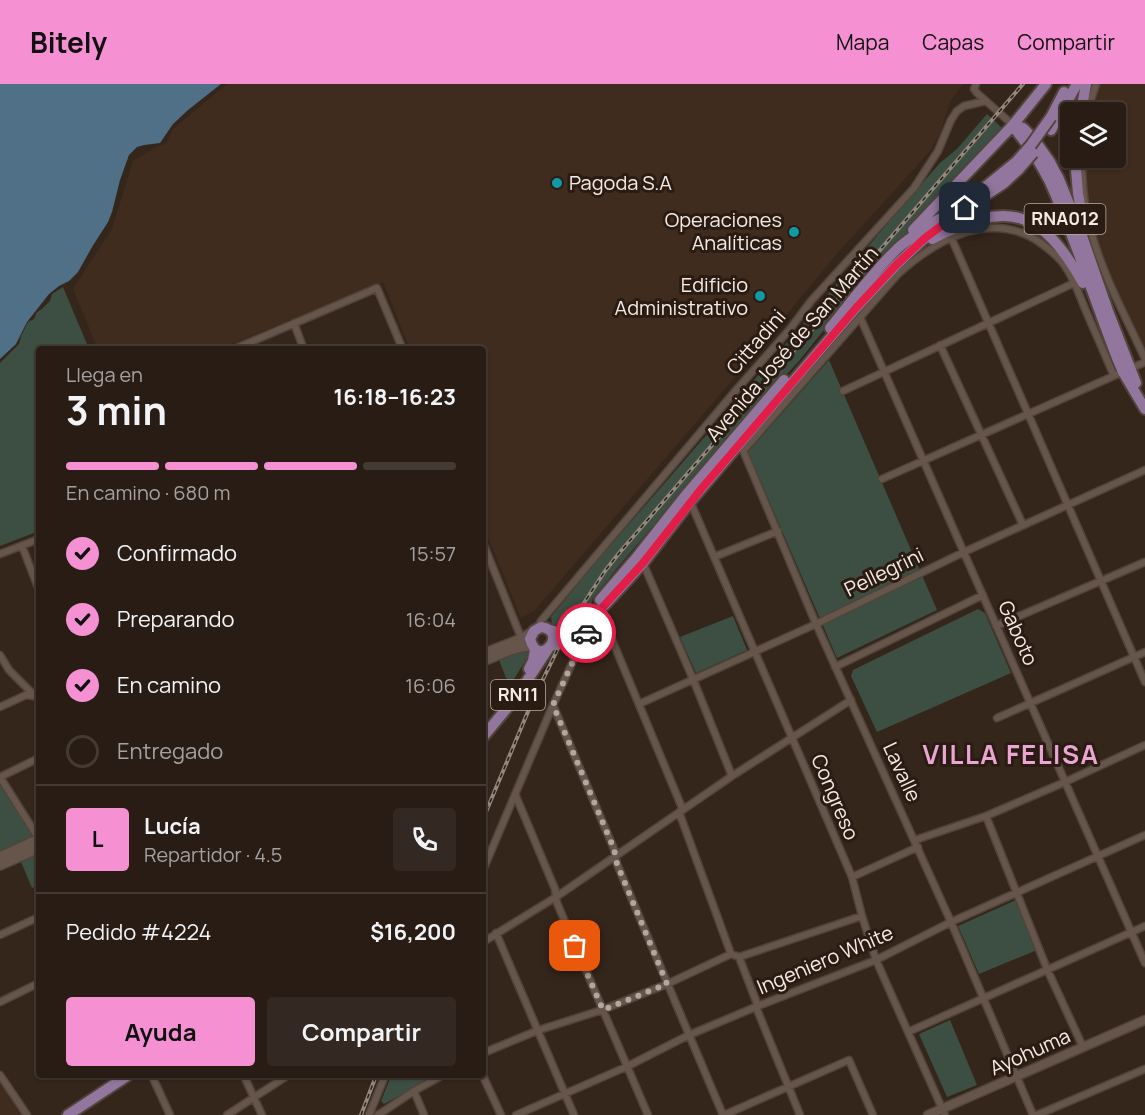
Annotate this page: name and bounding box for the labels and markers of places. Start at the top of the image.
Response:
place label: Pagoda S.A [569,169,672,196]
marker: Pagoda S.A [550,176,564,190]
pin [939,182,990,233]
place label: Operaciones Analíticas [665,206,782,256]
marker: Operaciones Analíticas [787,225,801,239]
place label: Edificio Administrativo [615,271,748,321]
marker: Edificio Administrativo [753,289,767,303]
pin [549,920,600,971]

